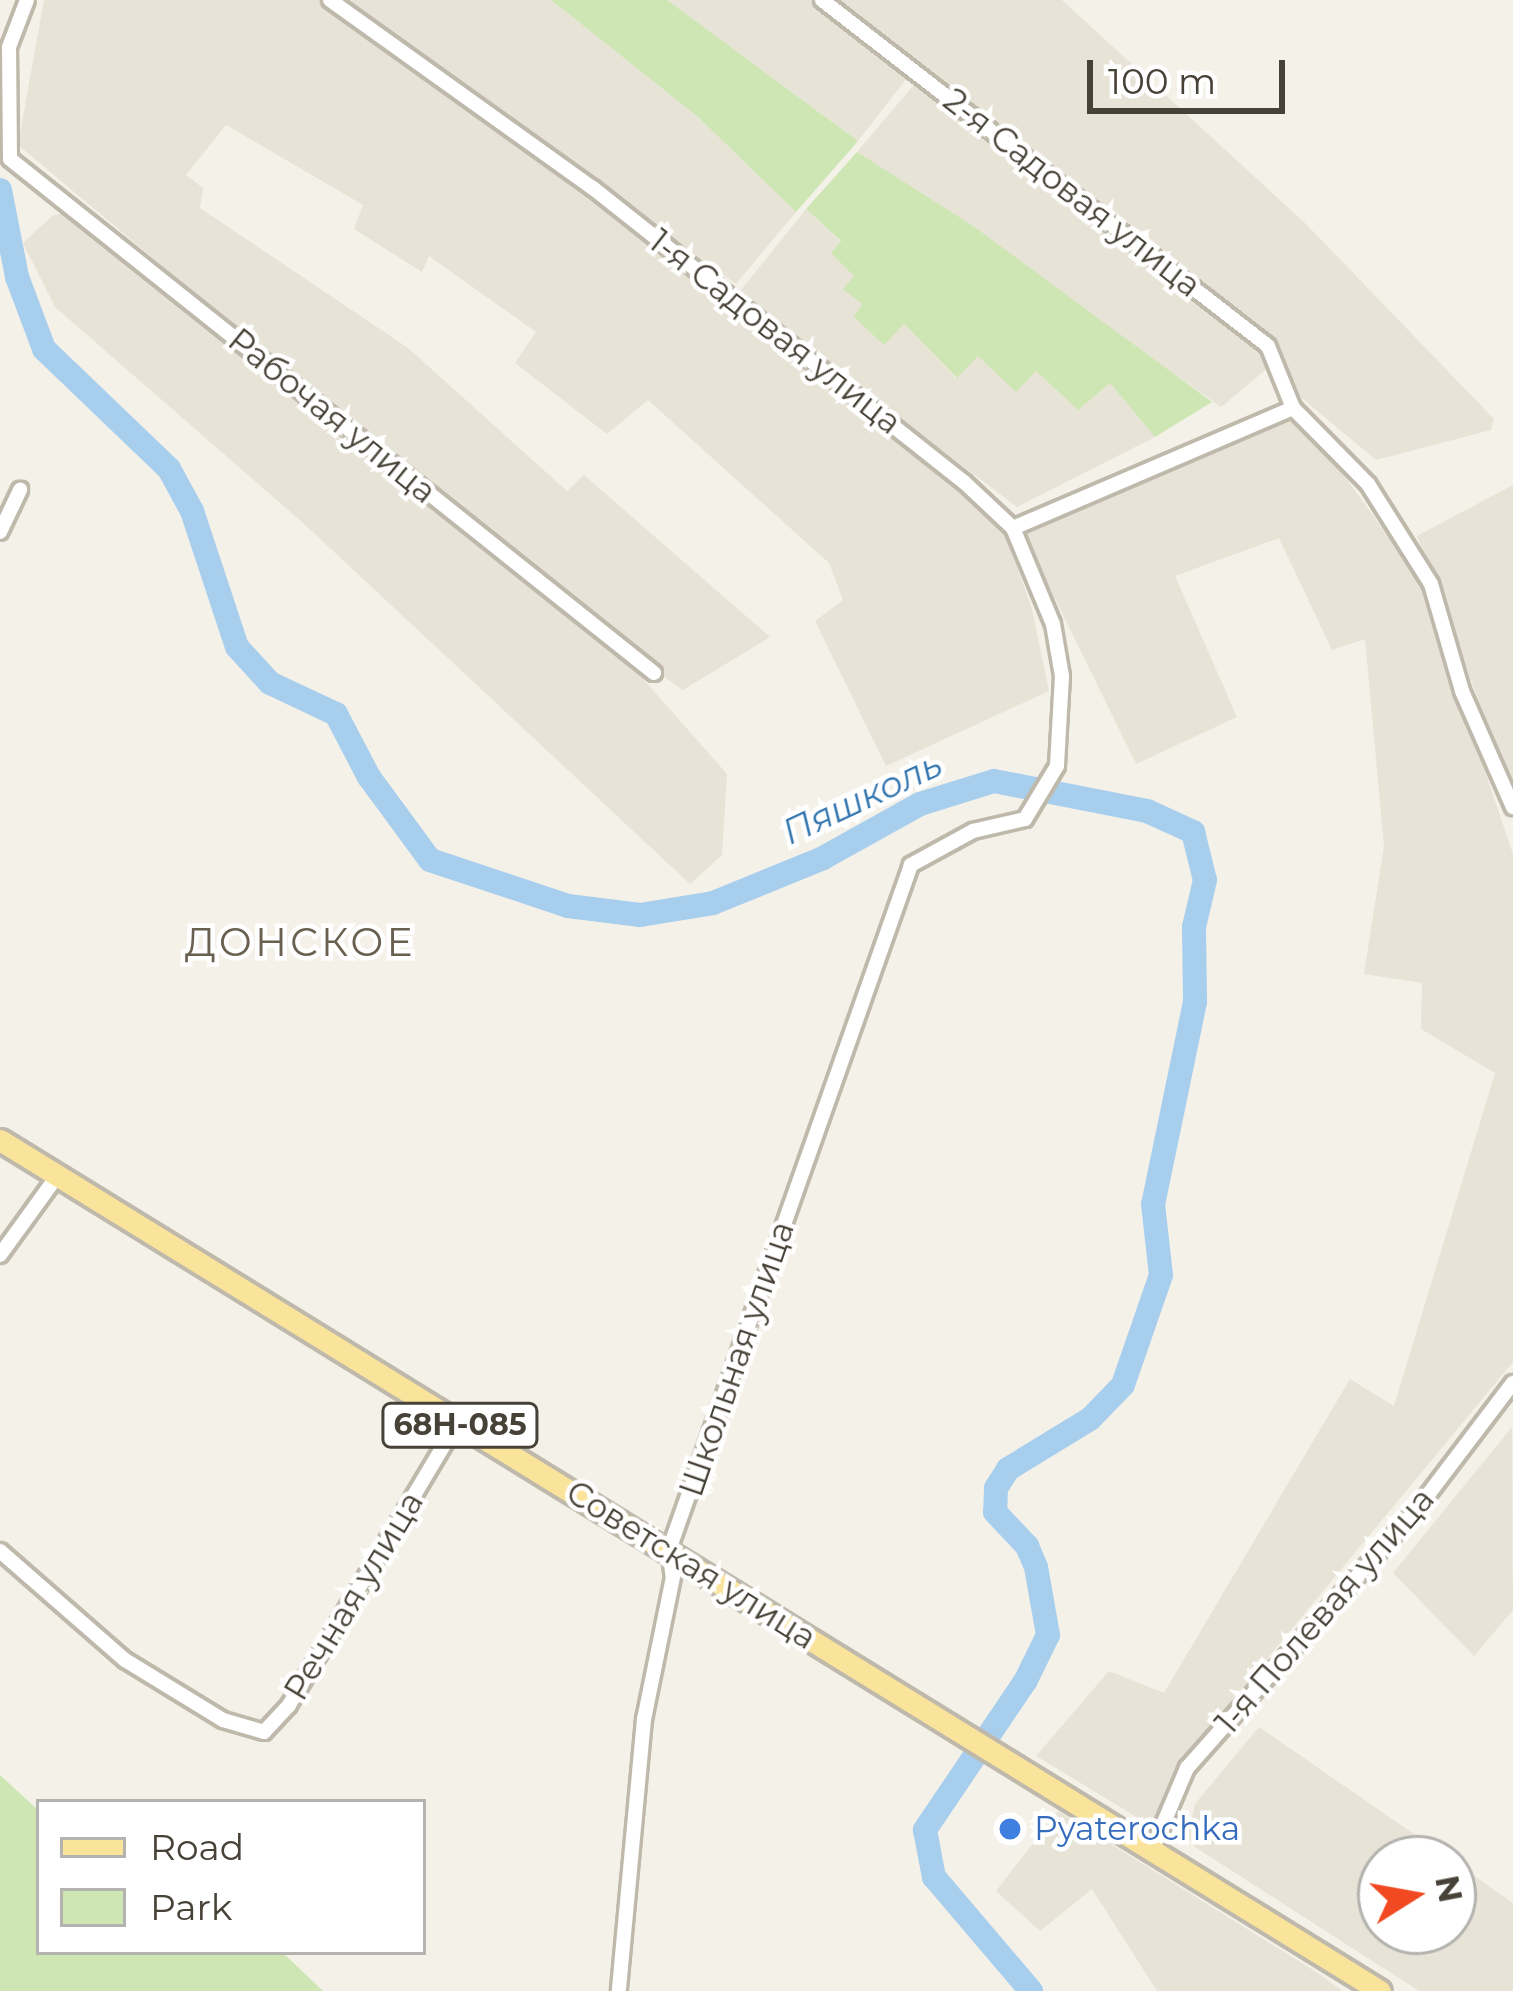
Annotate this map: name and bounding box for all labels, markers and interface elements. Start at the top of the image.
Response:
scale bar [1093,36,1291,110]
text: 100 m [1108,59,1216,103]
street label: 2-я Садовая улица [936,80,1208,306]
street label: 1-я Садовая улица [641,221,909,443]
street label: Рабочая улица [220,320,444,512]
water label: Пяшколь [775,742,949,854]
district label: ДОНСКОЕ [185,919,415,965]
street label: Школьная улица [671,1216,803,1502]
road number: 68Н-085 [379,1401,541,1449]
street label: Советская улица [559,1472,823,1658]
street label: 1-я Полевая улица [1207,1480,1443,1742]
street label: Речная улица [276,1485,432,1707]
legend [36,1799,426,1955]
place label: Pyaterochka [1034,1809,1240,1849]
marker: Pyaterochka [997,1816,1023,1842]
text: Road [150,1825,244,1869]
north arrow [1357,1835,1477,1955]
text: N [1427,1872,1472,1906]
text: Park [150,1885,232,1929]

